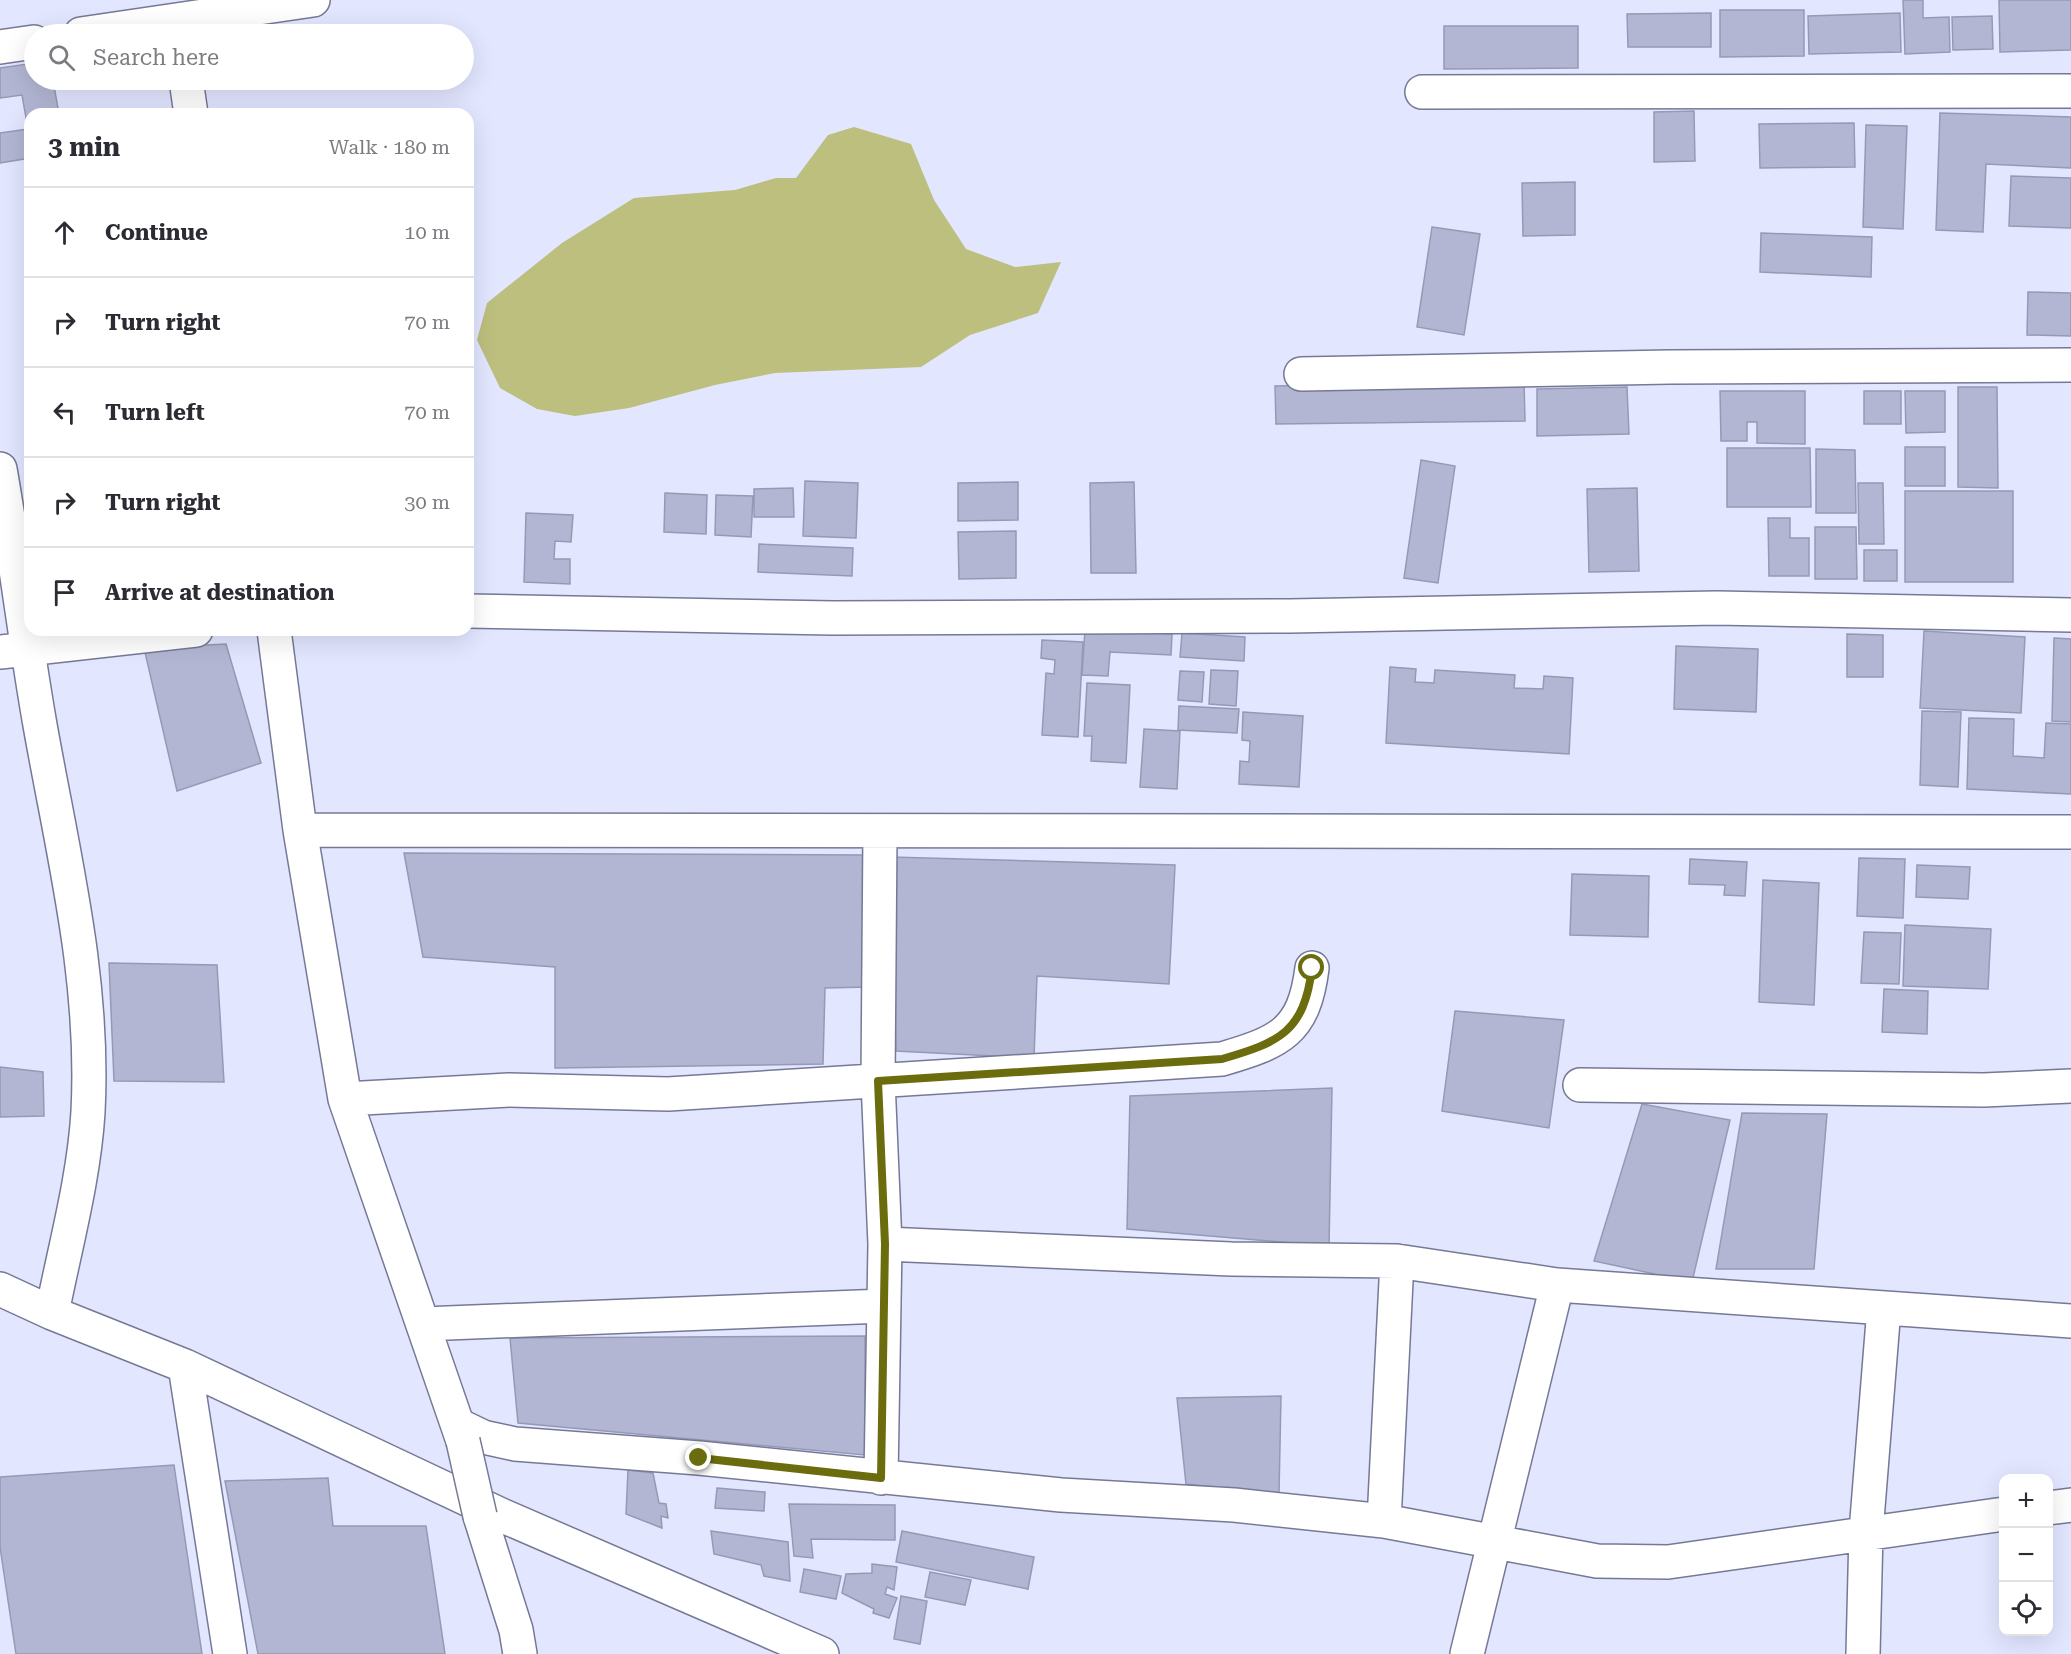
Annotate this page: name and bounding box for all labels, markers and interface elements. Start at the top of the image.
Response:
search box [24,24,474,90]
icon: search [45,41,78,74]
text: Search here [93,45,219,70]
text: 3 min [48,132,120,162]
text: Walk · 180 m [329,135,450,159]
icon: ahead [48,216,81,249]
text: Continue [105,220,208,245]
text: 10 m [404,220,450,244]
icon: right [48,306,81,339]
text: Turn right [105,310,220,335]
text: 70 m [404,310,450,334]
icon: left [48,396,81,429]
text: Turn left [105,400,205,425]
text: 70 m [404,400,450,424]
icon: right [48,486,81,519]
text: Turn right [105,490,220,515]
text: 30 m [404,490,450,514]
icon: arrive [48,576,81,609]
text: Arrive at destination [105,580,334,605]
route start [1298,954,1324,980]
route end [685,1444,711,1470]
map controls [1999,1474,2053,1636]
button: + [1999,1474,2053,1528]
button: − [1999,1528,2053,1582]
button: locate [1999,1582,2053,1636]

